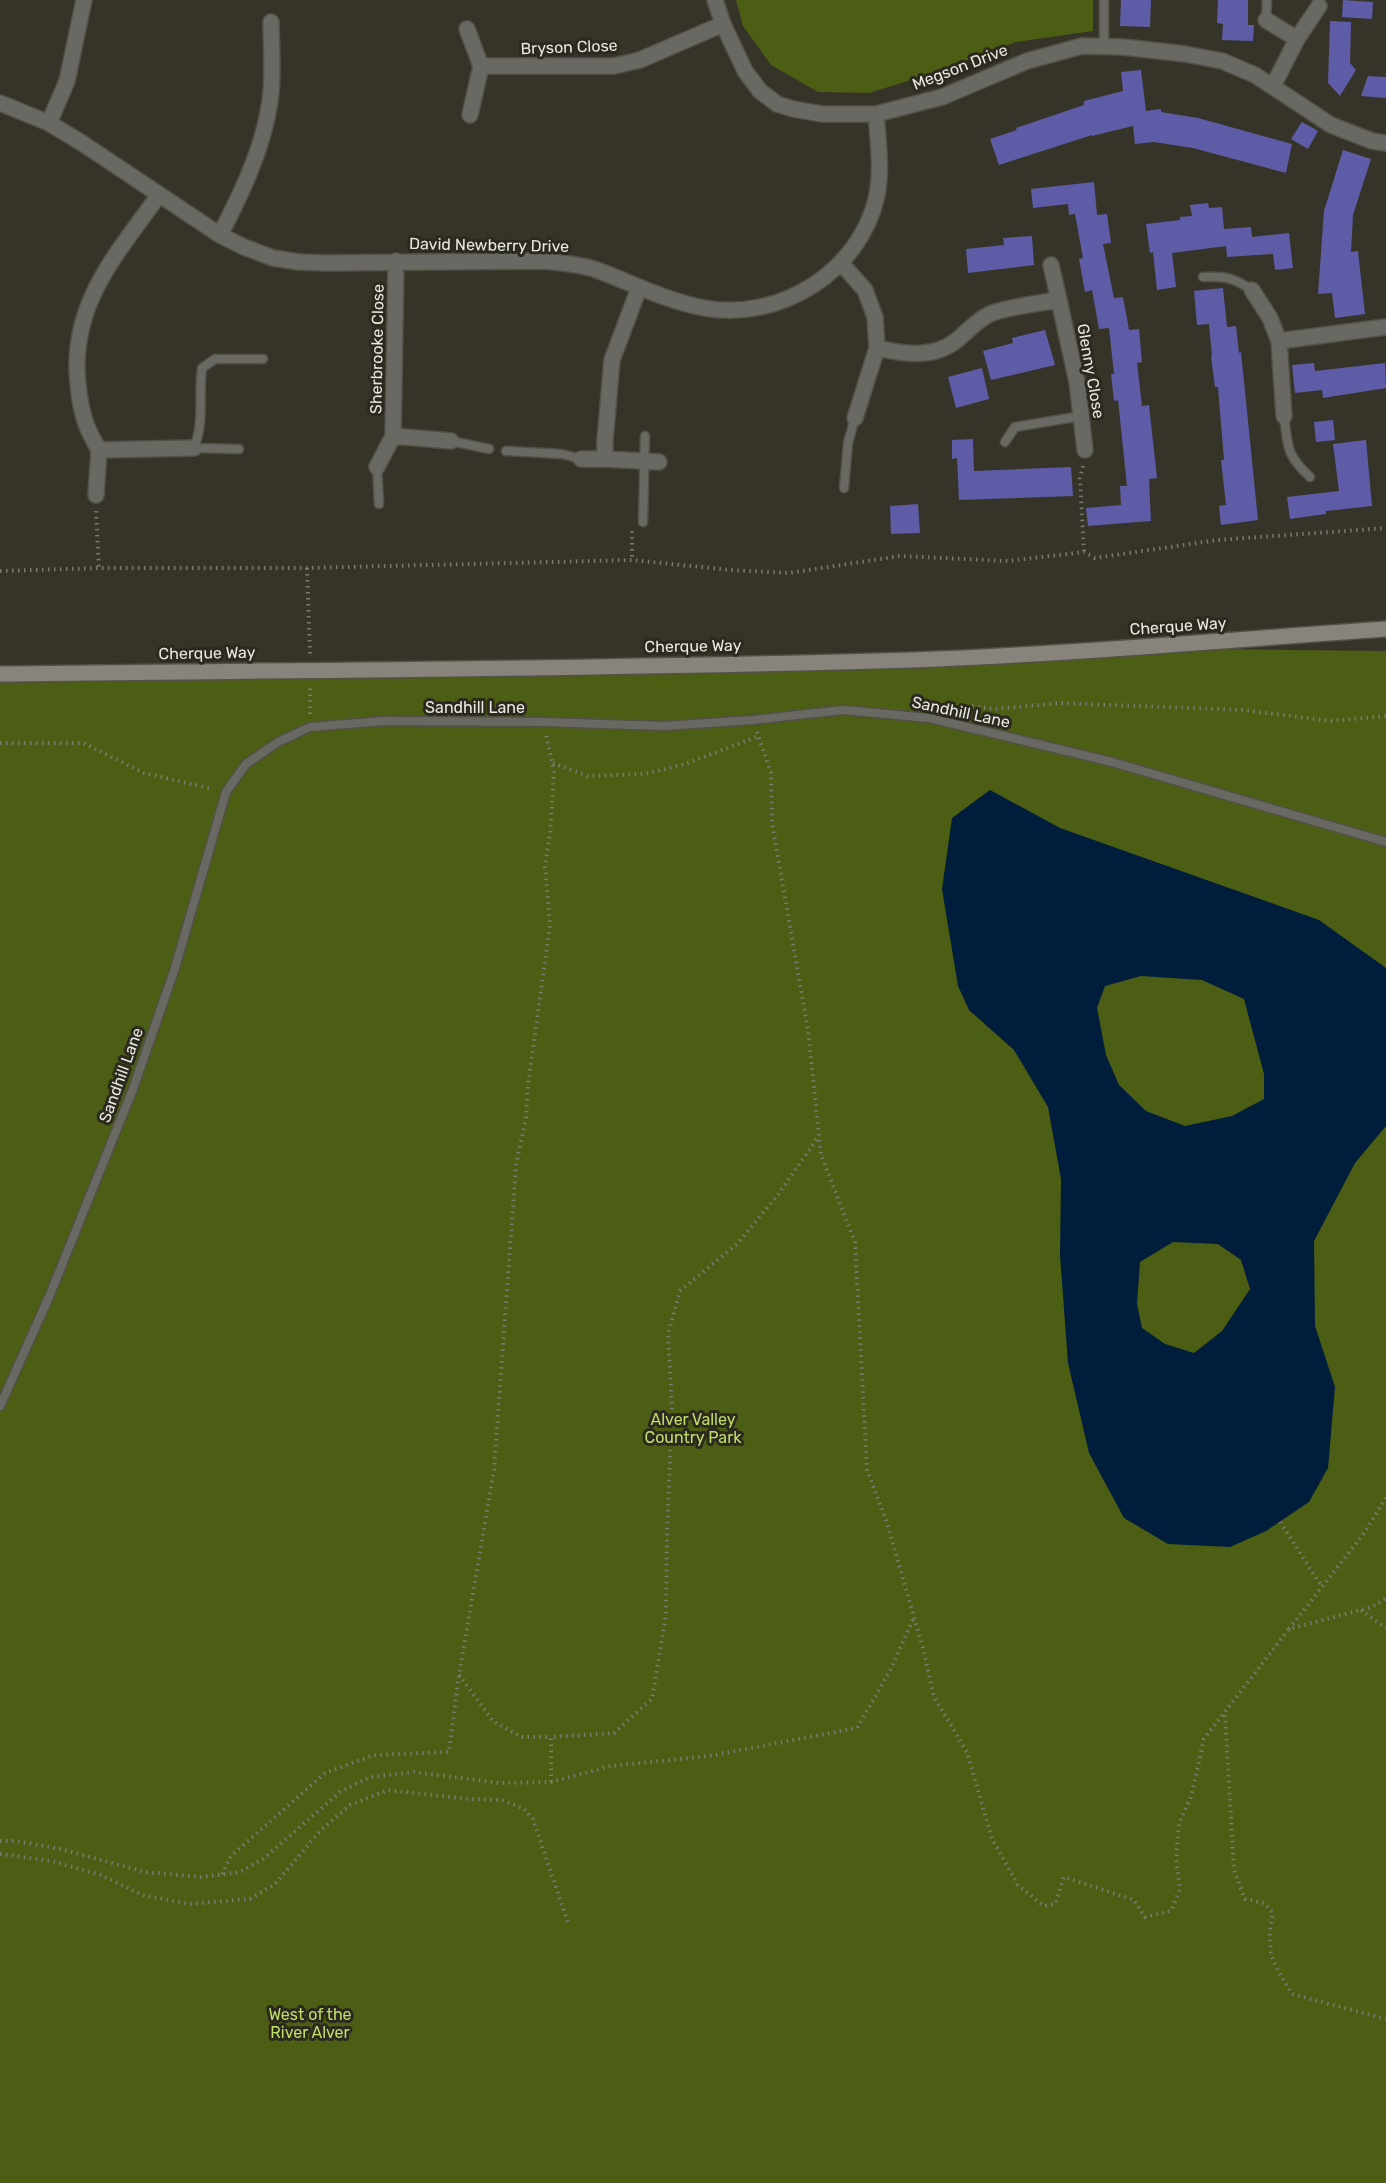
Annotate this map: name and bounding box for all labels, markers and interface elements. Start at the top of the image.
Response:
street label: Bryson Close [520,36,618,58]
street label: Megson Drive [910,40,1010,94]
street label: David Newberry Drive [409,234,569,256]
street label: Sherbrooke Close [366,284,388,414]
street label: Glenny Close [1073,322,1109,420]
street label: Cherque Way [1129,613,1227,639]
street label: Cherque Way [644,636,742,656]
street label: Cherque Way [158,643,256,663]
street label: Sandhill Lane [910,692,1012,732]
street label: Sandhill Lane [425,698,525,717]
street label: Sandhill Lane [95,1025,147,1125]
park label: Alver Valley Country Park [644,1410,742,1447]
park label: West of the River Alver [268,2005,352,2042]

